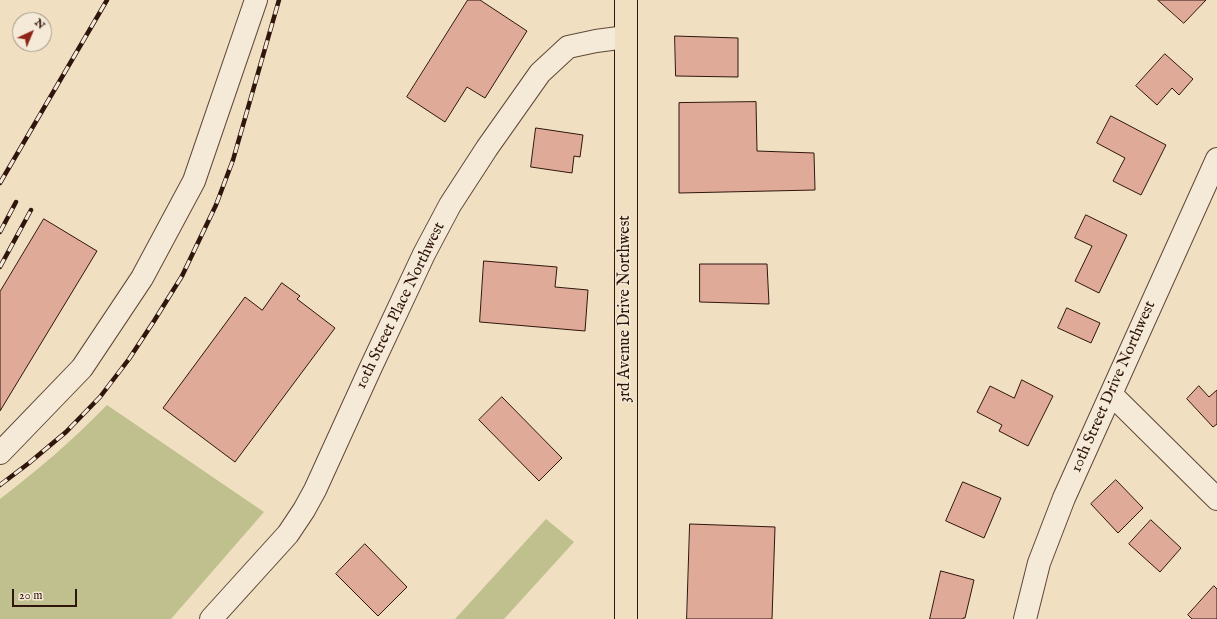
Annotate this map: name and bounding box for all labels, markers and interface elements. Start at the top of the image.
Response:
north arrow [12,12,52,52]
text: N [31,16,48,32]
street label: 3rd Avenue Drive Northwest [616,215,636,403]
street label: 10th Street Place Northwest [352,219,450,393]
street label: 10th Street Drive Northwest [1067,298,1161,476]
scale bar [14,581,79,607]
text: 20 m [19,588,42,603]

